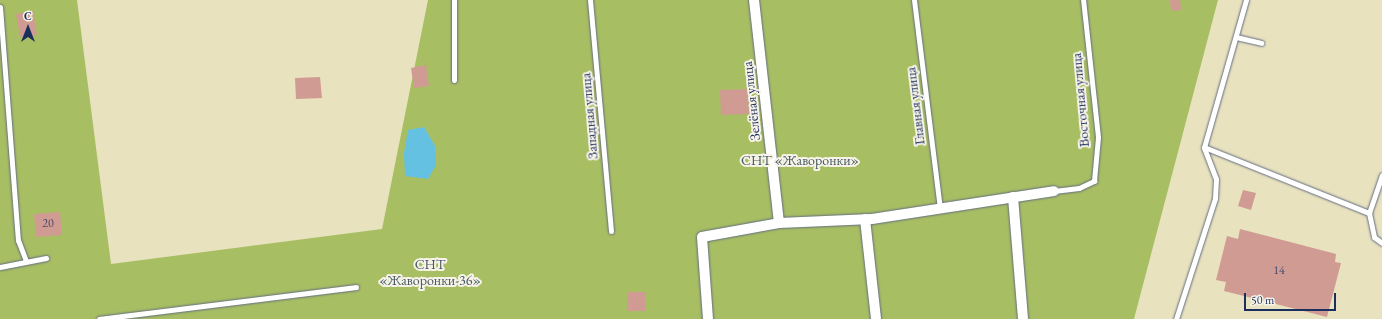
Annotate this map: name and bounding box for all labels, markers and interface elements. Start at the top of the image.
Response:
north arrow [8,8,48,48]
text: С [24,9,32,23]
street label: Восточная улица [1068,52,1092,148]
street label: Зелёная улица [738,61,764,141]
street label: Главная улица [902,66,928,146]
street label: Западная улица [577,72,601,160]
park label: СНТ «Жаворонки» [741,152,859,168]
house number: 20 [42,217,54,231]
park label: СНТ «Жаворонки-36» [379,256,481,288]
house number: 14 [1273,264,1285,278]
scale bar [1246,285,1338,311]
text: 50 m [1251,292,1274,308]

